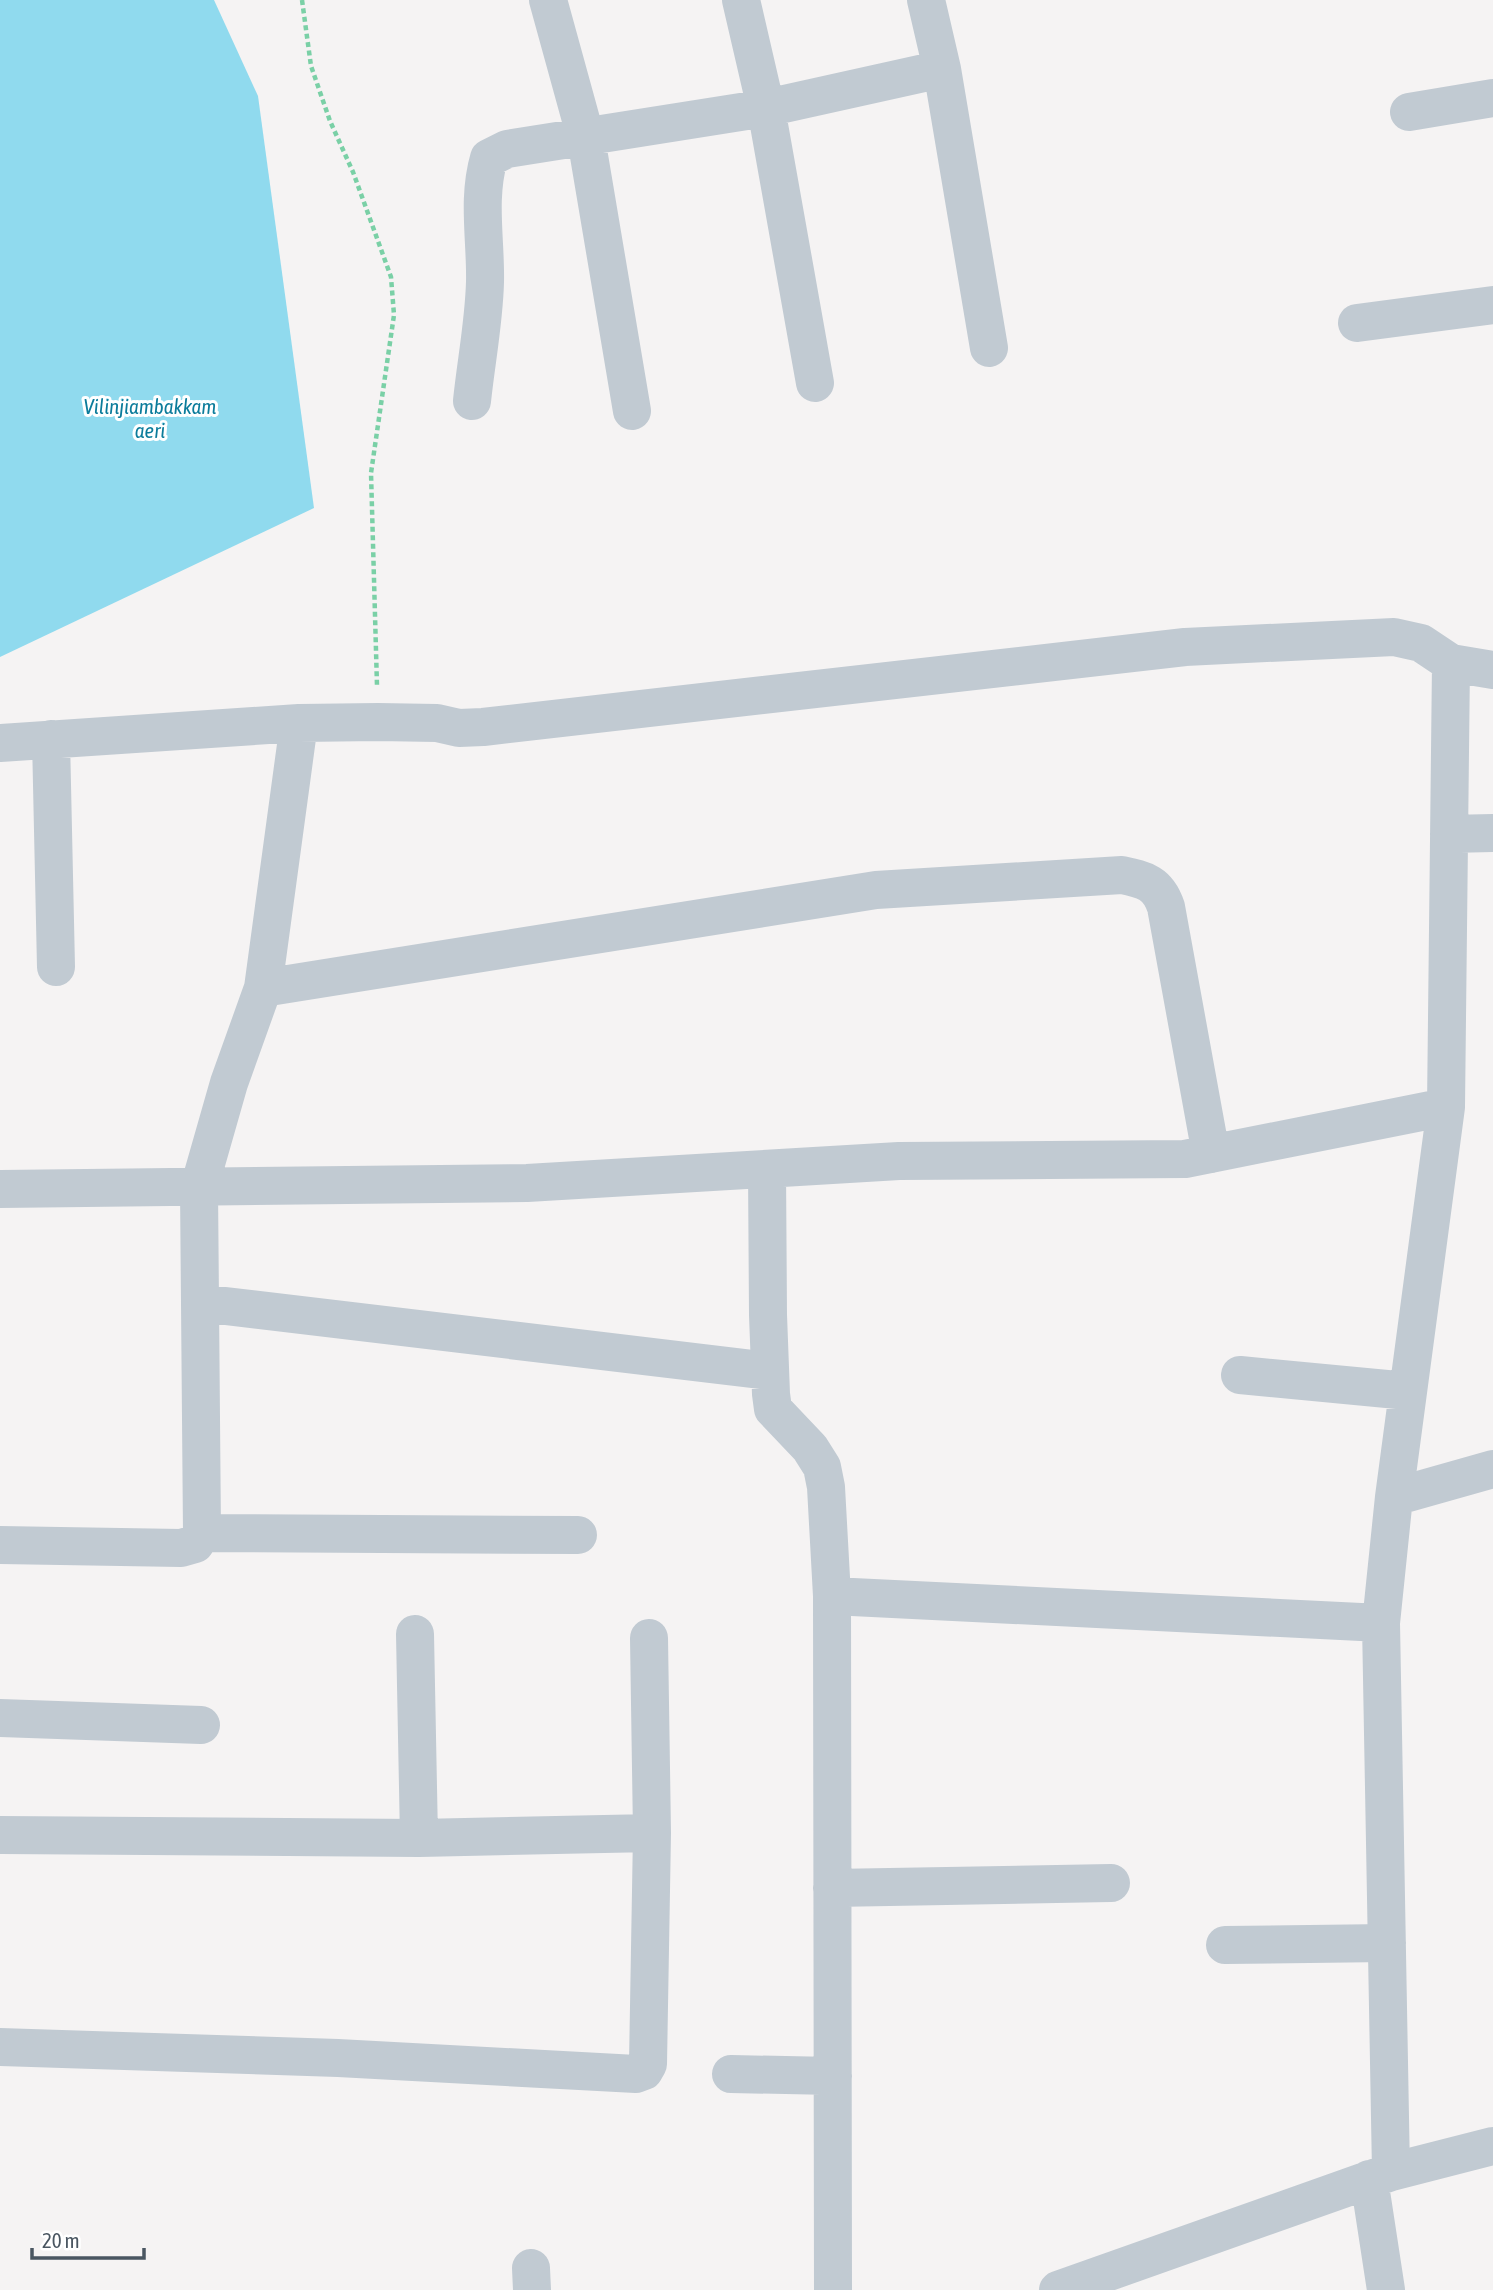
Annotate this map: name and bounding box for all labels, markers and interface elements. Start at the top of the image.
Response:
water label: Vilinjiambakkam aeri [84,394,216,442]
scale bar [32,2216,144,2260]
text: 20 m [42,2228,80,2252]

